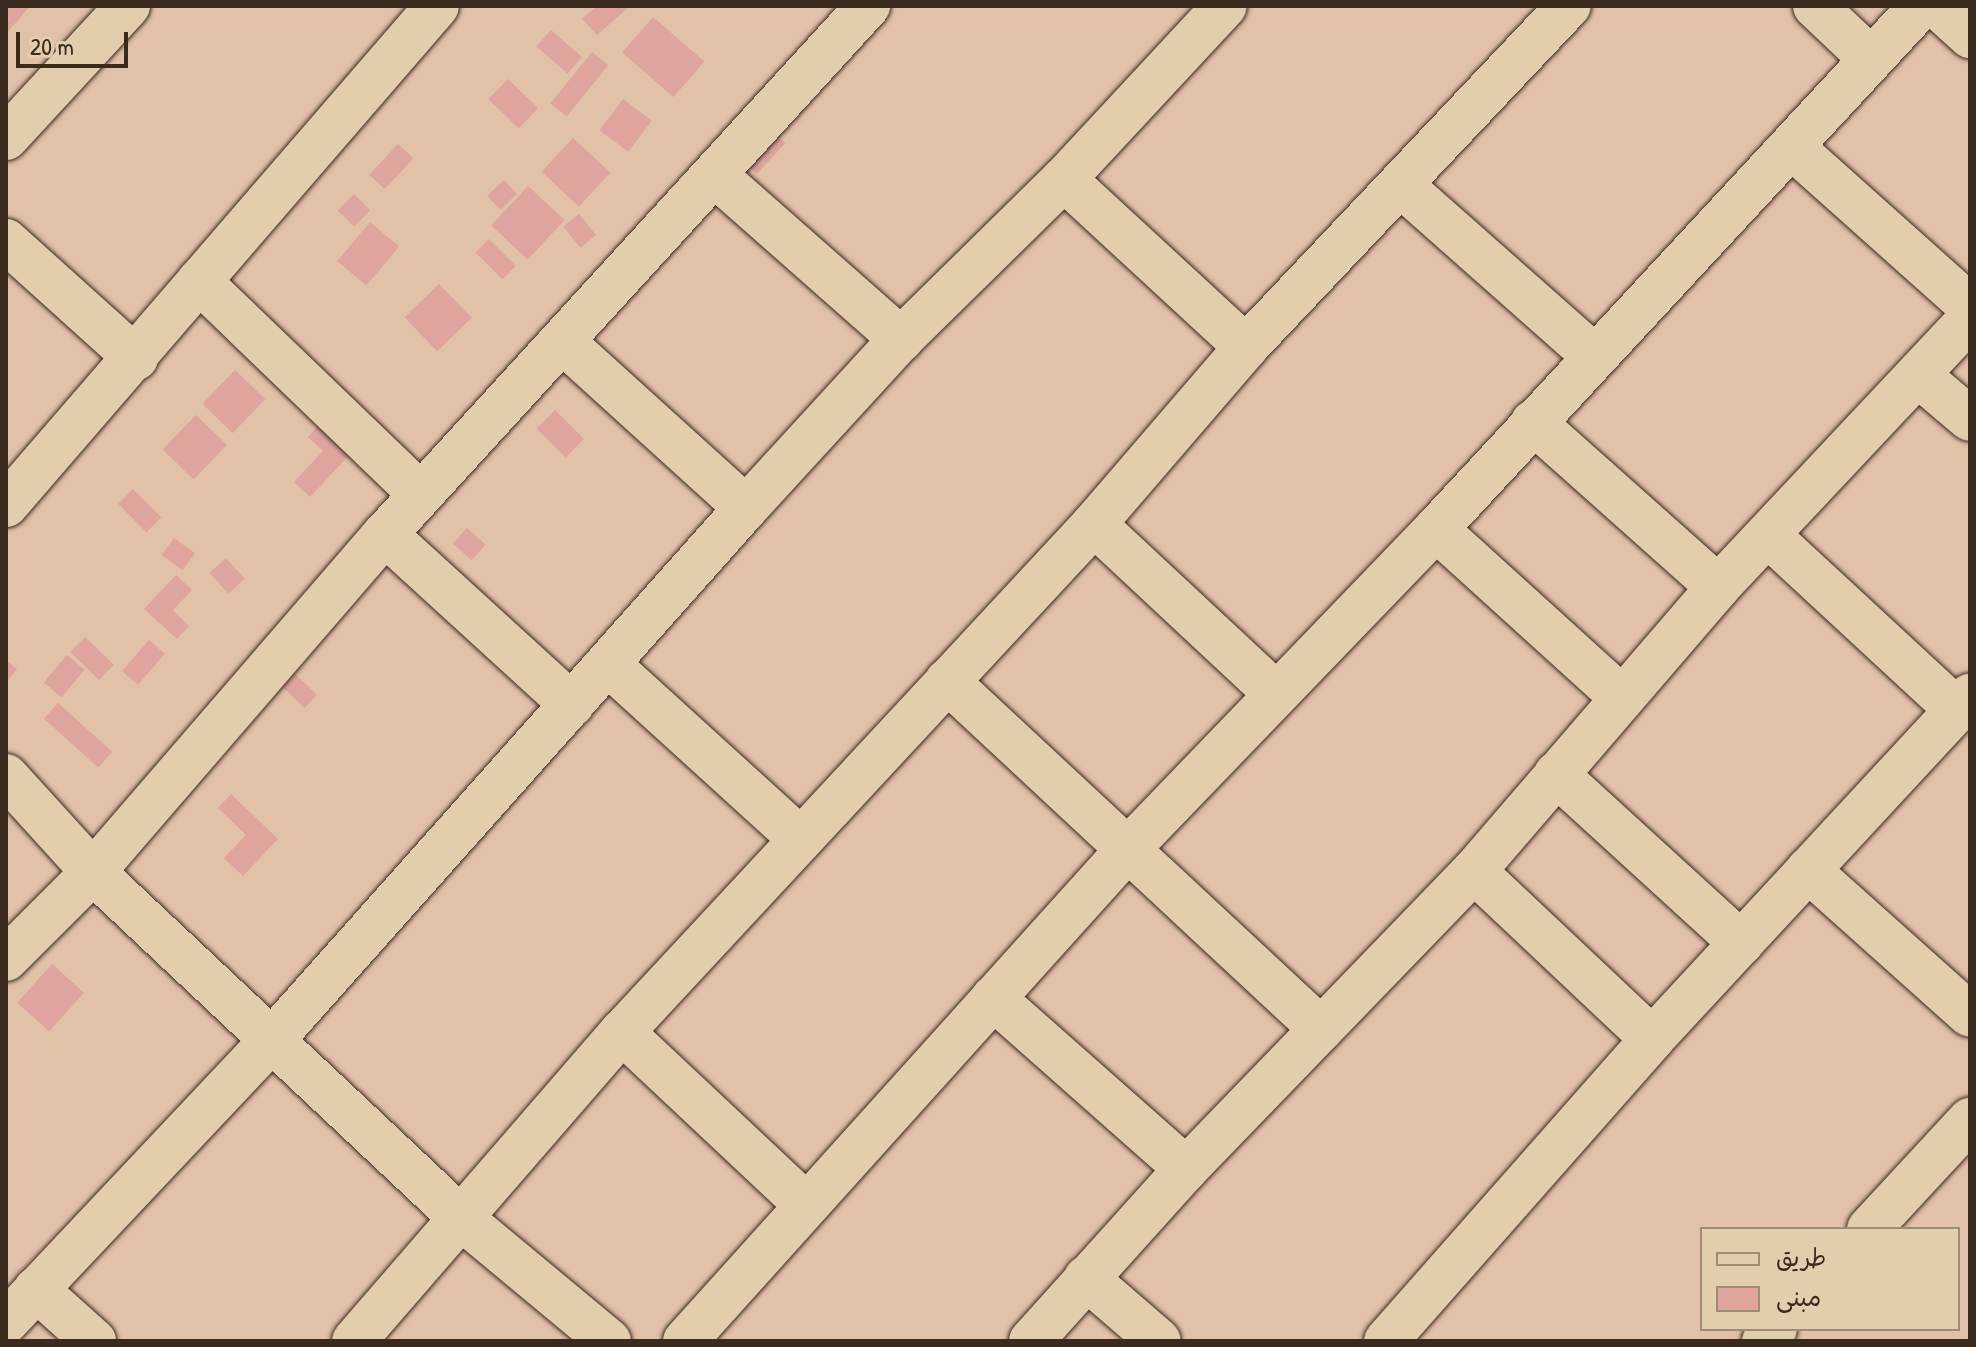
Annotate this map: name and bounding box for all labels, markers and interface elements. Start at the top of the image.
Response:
scale bar [20,16,132,66]
text: 20 m [30,30,74,62]
legend [1700,1227,1960,1331]
text: طريق [1776,1241,1826,1273]
text: مبنى [1776,1281,1821,1313]

